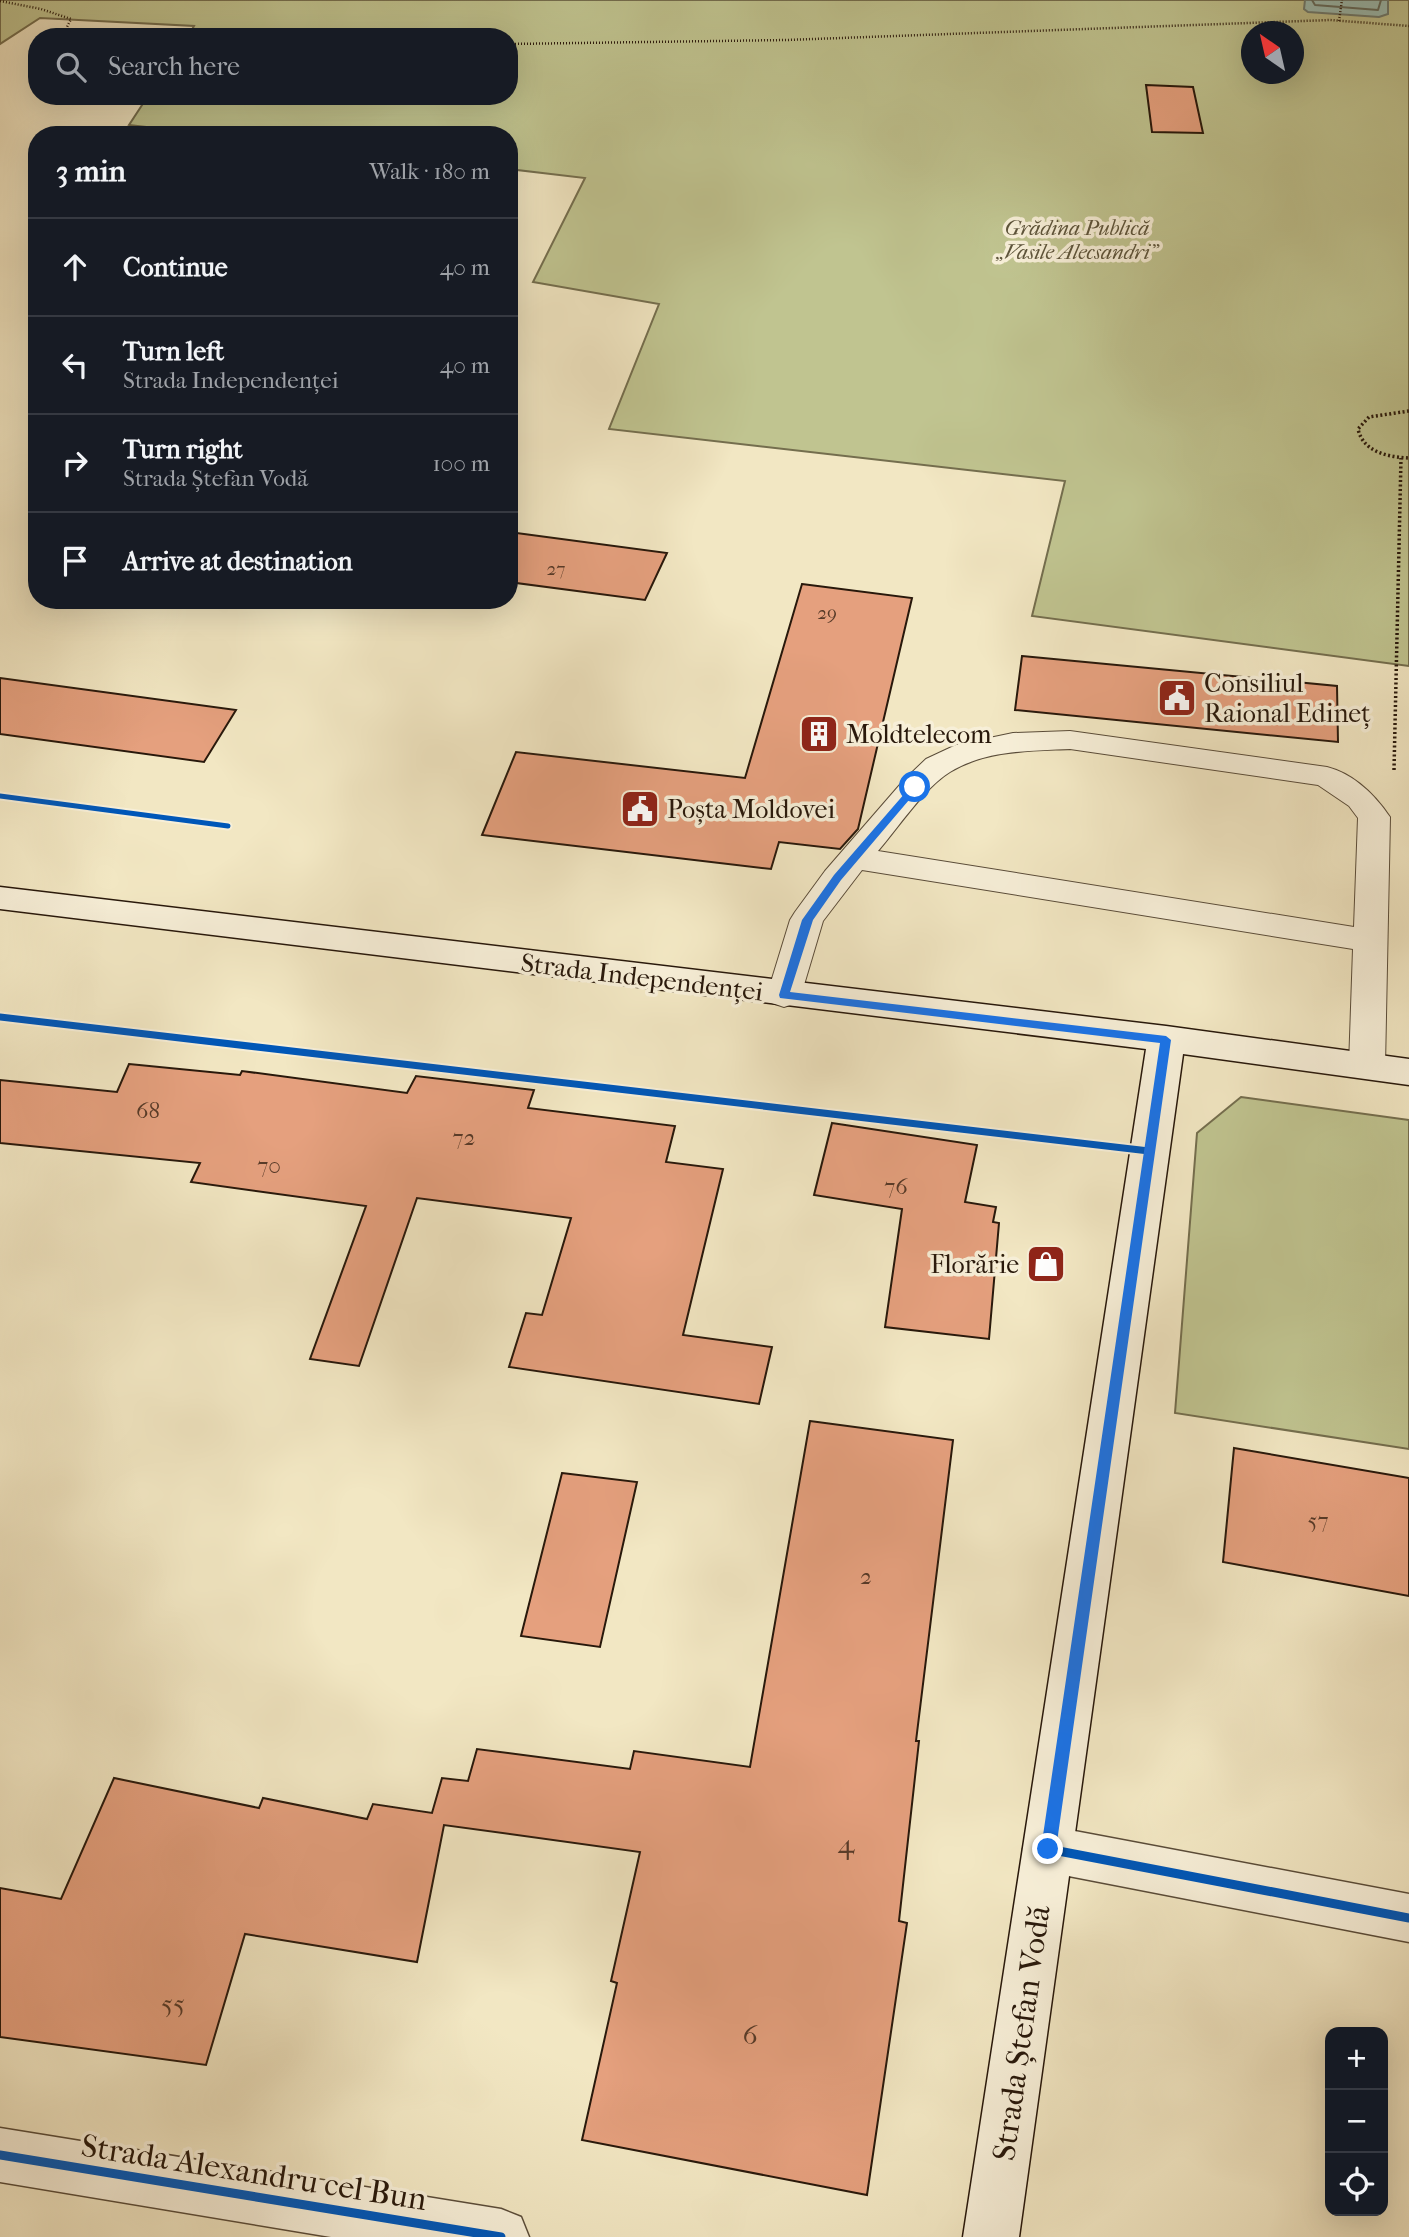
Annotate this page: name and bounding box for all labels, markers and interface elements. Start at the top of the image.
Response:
north arrow [1241,21,1304,84]
search box [28,28,518,105]
icon: search [52,48,90,86]
text: Search here [108,51,240,82]
text: 3 min [56,154,126,189]
text: Walk · 180 m [369,158,490,185]
park label: Grădina Publică „Vasile Alecsandri” [995,216,1160,264]
icon: ahead [56,248,94,286]
text: Continue [123,252,228,283]
text: 40 m [440,254,490,281]
text: Turn left [123,336,224,367]
icon: left [56,346,94,384]
text: 40 m [440,352,490,379]
text: Strada Independenței [123,367,338,394]
text: Turn right [123,434,243,465]
icon: right [56,444,94,482]
text: 100 m [432,450,490,477]
text: Strada Ștefan Vodă [123,465,308,492]
icon: arrive [56,542,94,580]
text: Arrive at destination [123,546,353,577]
house number: 27 [547,558,565,580]
house number: 29 [817,602,837,624]
place label: Consiliul Raional Edineț [1204,668,1371,729]
public building icon: Consiliul Raional Edineț [1156,677,1198,719]
building icon: Moldtelecom [798,713,840,755]
place label: Moldtelecom [846,719,992,750]
route start [899,771,930,802]
public building icon: Poșta Moldovei [619,788,661,830]
place label: Poșta Moldovei [667,794,835,825]
street label: Strada Independenței [519,947,765,1008]
house number: 68 [136,1097,160,1124]
house number: 72 [453,1124,476,1151]
house number: 70 [257,1152,281,1179]
house number: 76 [884,1173,908,1200]
shop icon: Florărie [1025,1243,1067,1285]
place label: Florărie [930,1249,1019,1280]
house number: 57 [1307,1507,1329,1534]
house number: 2 [860,1563,872,1590]
house number: 4 [838,1827,856,1860]
route end [1032,1833,1063,1864]
street label: Strada Ștefan Vodă [985,1902,1058,2163]
house number: 55 [161,1987,185,2020]
house number: 6 [742,2018,758,2051]
map controls [1325,2027,1388,2216]
button: + [1325,2027,1388,2090]
button: − [1325,2090,1388,2153]
street label: Strada Alexandru cel Bun [78,2127,430,2218]
button: locate [1325,2153,1388,2216]

